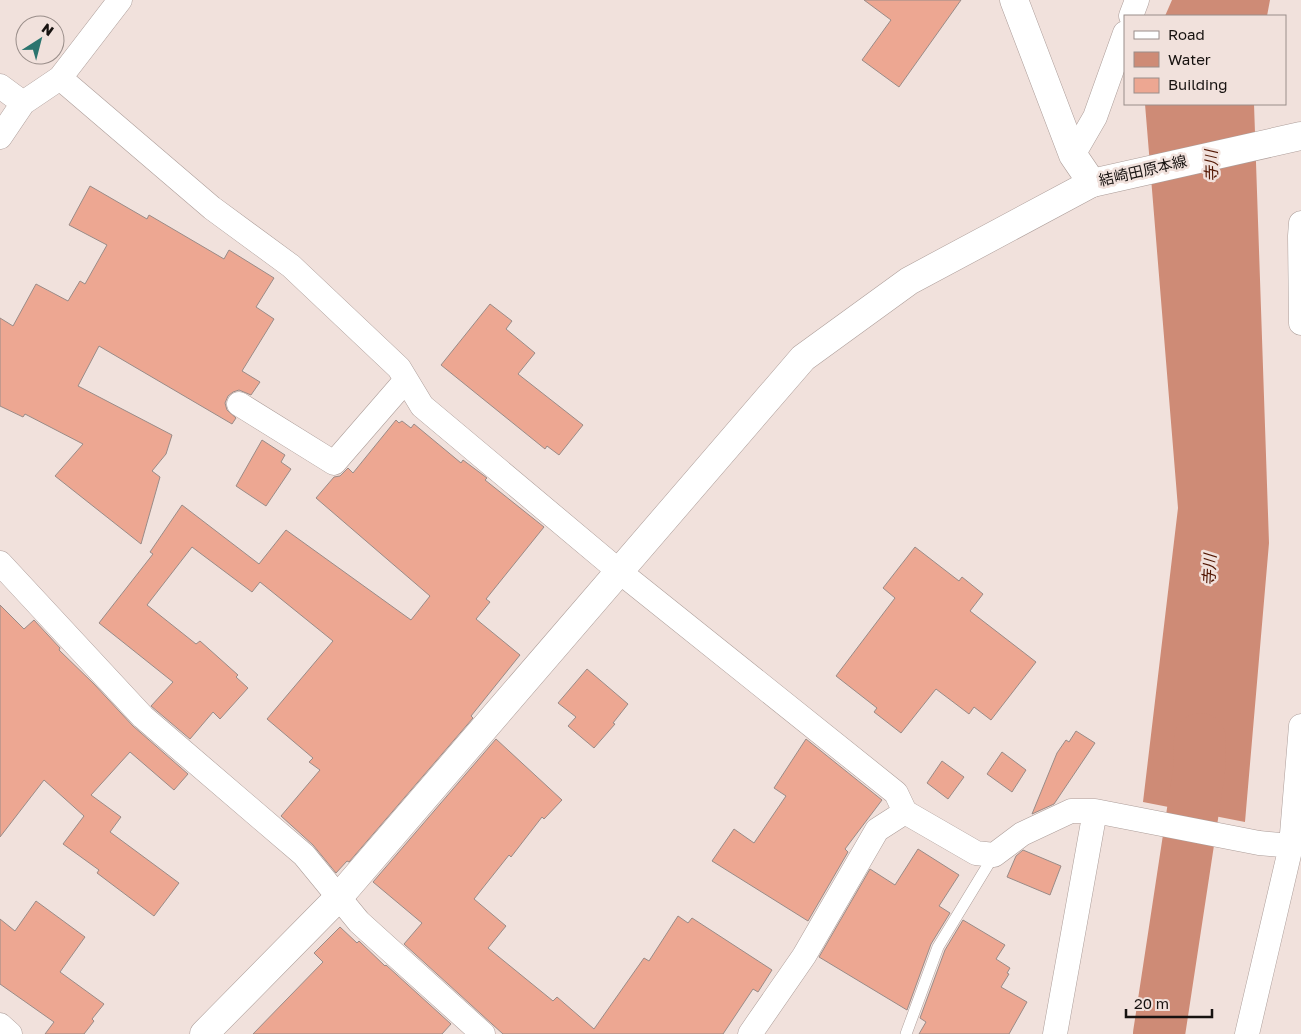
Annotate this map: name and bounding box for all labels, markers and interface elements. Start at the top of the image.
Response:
north arrow [15,15,65,65]
legend [1124,15,1286,105]
text: N [39,19,57,39]
text: Road [1168,25,1205,43]
text: Water [1168,50,1211,68]
text: Building [1168,75,1228,93]
water label: 寺川 [1201,148,1221,182]
street label: 結崎田原本線 [1097,151,1189,189]
water label: 寺川 [1198,552,1220,587]
scale bar [1126,986,1212,1018]
text: 20 m [1134,994,1169,1012]

